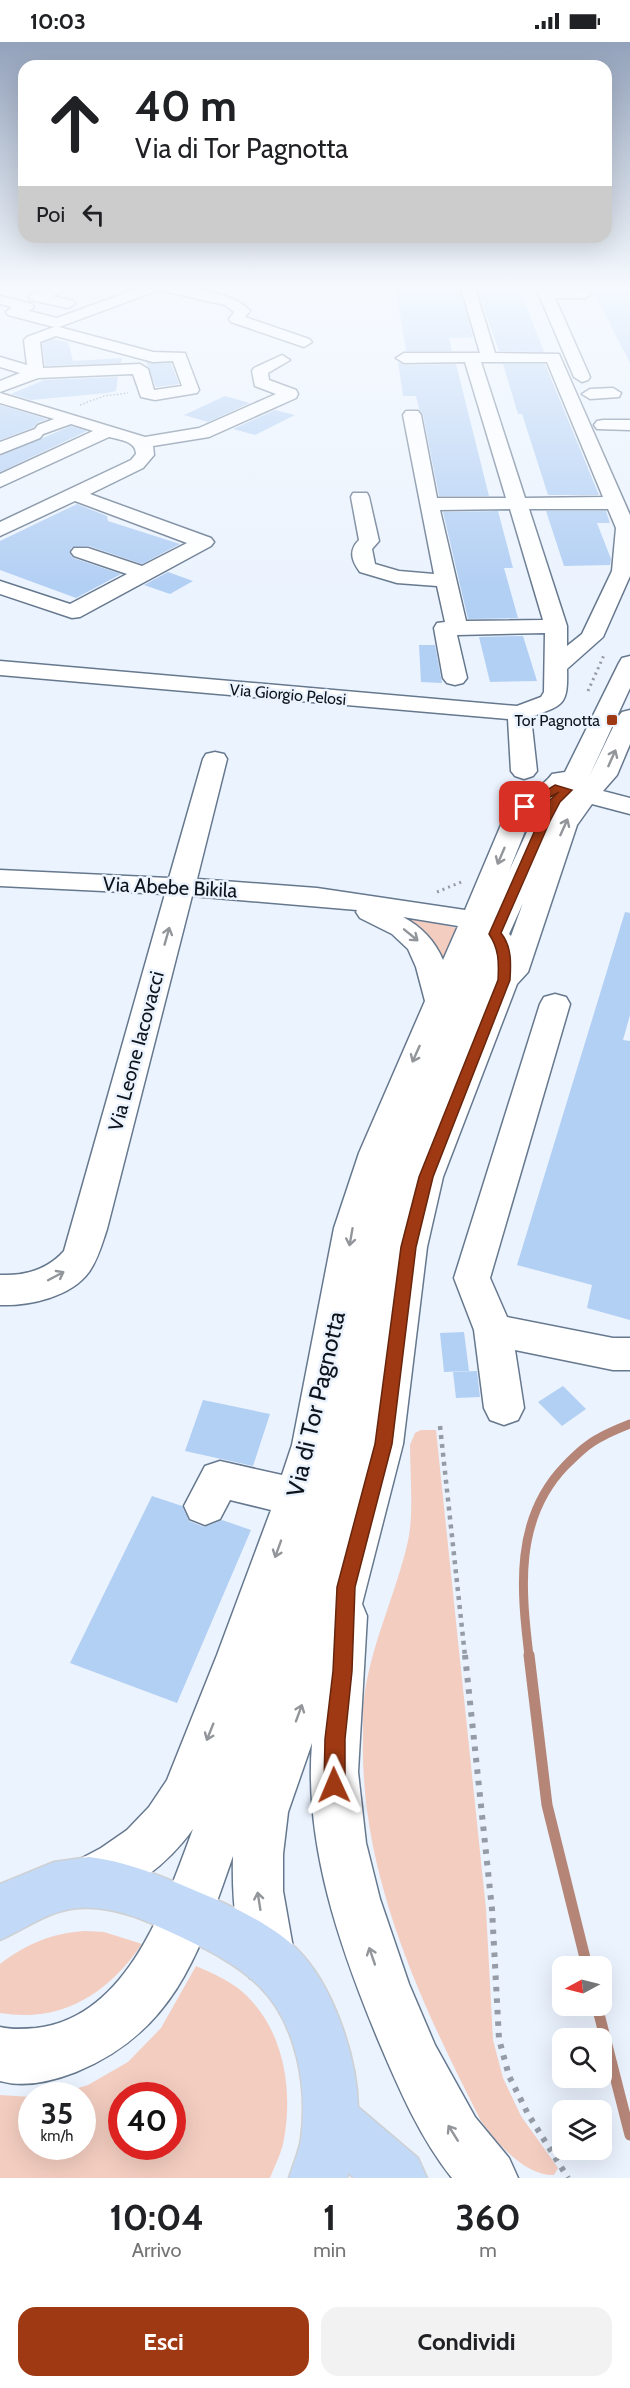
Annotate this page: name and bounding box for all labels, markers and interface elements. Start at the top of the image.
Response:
text: 10:03 [30,8,86,35]
text: 40 m [135,80,237,132]
icon: ahead [36,84,114,162]
text: Via di Tor Pagnotta [135,132,348,165]
icon: left [77,198,110,231]
text: Poi [36,201,65,228]
street label: Via Giorgio Pelosi [229,680,347,709]
place label: Tor Pagnotta [515,711,600,730]
marker: Tor Pagnotta [605,713,619,727]
one-way arrow [607,750,618,768]
pin [499,781,550,832]
icon: arrive [508,790,541,823]
one-way arrow [558,819,570,837]
one-way arrow [495,847,506,865]
street label: Via Abebe Bikila [102,871,238,903]
one-way arrow [162,927,173,946]
one-way arrow [403,928,419,941]
street label: Via Leone Iacovacci [103,969,169,1133]
one-way arrow [410,1045,421,1063]
one-way arrow [345,1227,356,1247]
one-way arrow [46,1270,64,1281]
street label: Via di Tor Pagnotta [280,1308,351,1500]
one-way arrow [272,1539,283,1558]
one-way arrow [295,1704,306,1723]
one-way arrow [204,1722,215,1741]
position arrow [302,1753,366,1817]
one-way arrow [254,1892,265,1912]
one-way arrow [365,1947,376,1966]
north arrow [552,1956,612,2016]
map controls [552,1956,612,2160]
button: search [552,2028,612,2088]
speed limit sign: 40 [108,2082,186,2160]
text: 35 [41,2095,73,2132]
button: layers [552,2100,612,2160]
one-way arrow [446,2124,459,2141]
text: km/h [41,2127,73,2145]
text: 10:04 [109,2195,204,2239]
text: 1 [323,2195,336,2239]
text: 360 [456,2195,521,2239]
text: Arrivo [132,2238,182,2262]
text: min [313,2238,346,2262]
text: m [479,2238,497,2262]
button: Esci [18,2307,309,2376]
button: Condividi [321,2307,612,2376]

